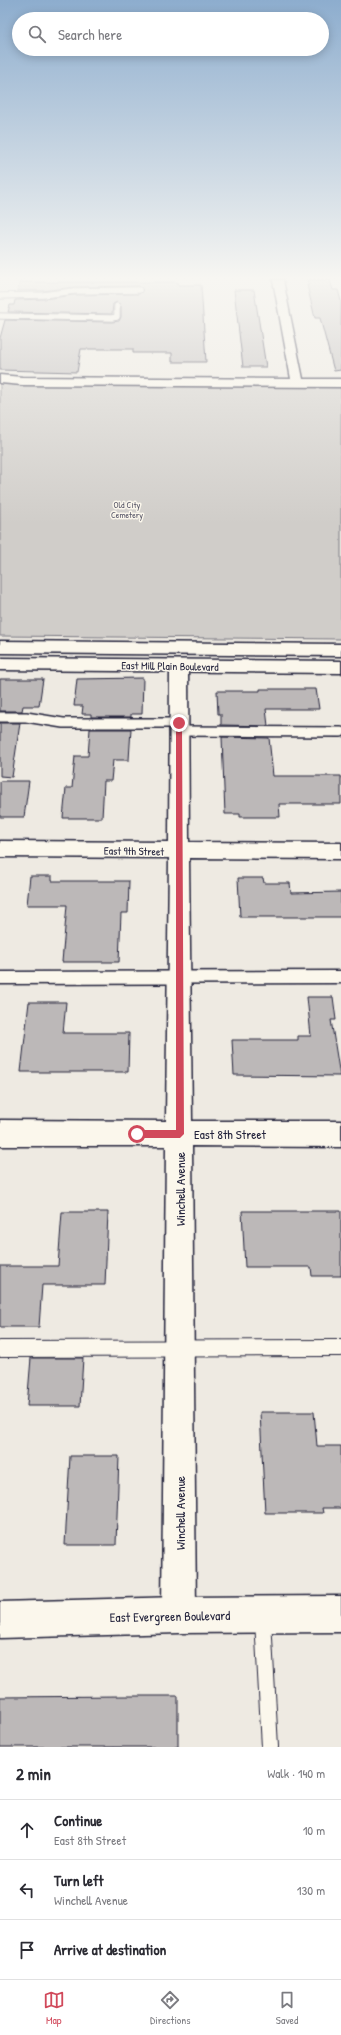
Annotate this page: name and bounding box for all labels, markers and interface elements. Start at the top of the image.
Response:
search box [12,12,329,56]
icon: search [26,23,48,45]
text: Search here [58,24,122,45]
park label: Old City Cemetery [111,499,143,521]
street label: East Mill Plain Boulevard [121,658,220,674]
route end [170,714,188,732]
street label: East 9th Street [104,843,164,859]
route start [128,1125,146,1143]
street label: East 8th Street [194,1125,267,1143]
street label: Winchell Avenue [171,1152,189,1226]
street label: Winchell Avenue [171,1476,189,1550]
street label: East Evergreen Boulevard [110,1606,230,1626]
text: 2 min [16,1762,51,1785]
text: Walk · 140 m [267,1764,325,1782]
text: Continue [54,1810,102,1831]
icon: ahead [16,1819,38,1841]
text: 10 m [303,1821,325,1839]
text: East 8th Street [54,1831,126,1849]
text: Turn left [54,1870,104,1891]
icon: left [16,1879,38,1901]
text: 130 m [297,1881,325,1899]
text: Winchell Avenue [54,1891,128,1909]
icon: arrive [16,1939,38,1961]
text: Arrive at destination [54,1939,166,1960]
tab: Map [43,1989,65,2027]
tab: Directions [150,1989,191,2027]
tab: Saved [276,1989,298,2027]

